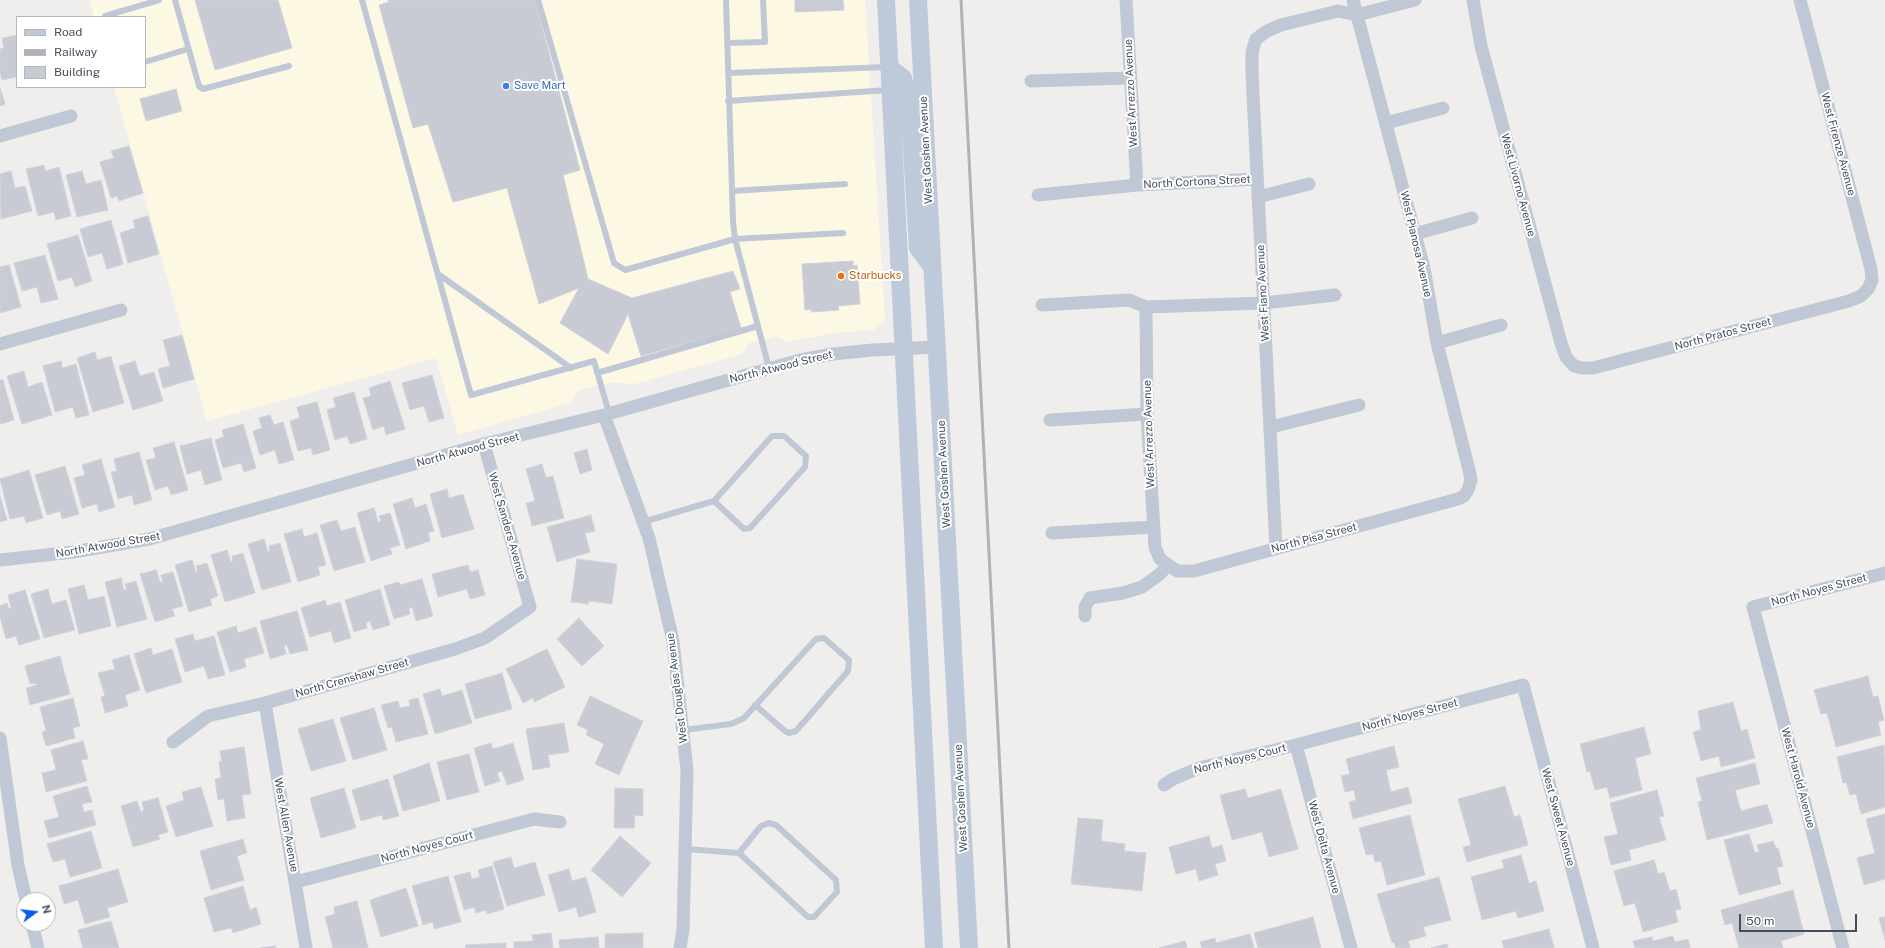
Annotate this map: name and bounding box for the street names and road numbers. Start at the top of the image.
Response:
street label: West Arrezzo Avenue [1122,39,1140,147]
street label: West Firenze Avenue [1818,91,1858,197]
street label: West Goshen Avenue [917,96,935,204]
street label: West Livorno Avenue [1498,132,1538,238]
street label: North Cortona Street [1143,173,1251,191]
street label: West Pianosa Avenue [1397,189,1435,299]
street label: West Fiano Avenue [1254,244,1272,342]
street label: North Pratos Street [1673,315,1773,353]
street label: North Atwood Street [728,348,834,386]
street label: West Arrezzo Avenue [1141,380,1157,488]
street label: West Goshen Avenue [935,420,953,528]
street label: North Atwood Street [415,430,521,470]
street label: West Sanders Avenue [485,471,529,581]
street label: North Pisa Street [1270,520,1358,556]
street label: North Atwood Street [55,529,161,561]
street label: North Noyes Street [1770,571,1868,609]
street label: West Douglas Avenue [664,632,690,744]
street label: North Crenshaw Street [294,655,410,701]
street label: North Noyes Street [1361,696,1459,734]
street label: West Harold Avenue [1778,726,1818,830]
street label: North Noyes Court [1192,741,1288,777]
street label: West Goshen Avenue [952,744,970,852]
street label: West Sweet Avenue [1538,766,1578,868]
street label: West Allen Avenue [271,777,301,873]
street label: West Delta Avenue [1305,799,1343,895]
street label: North Noyes Court [379,828,475,866]

